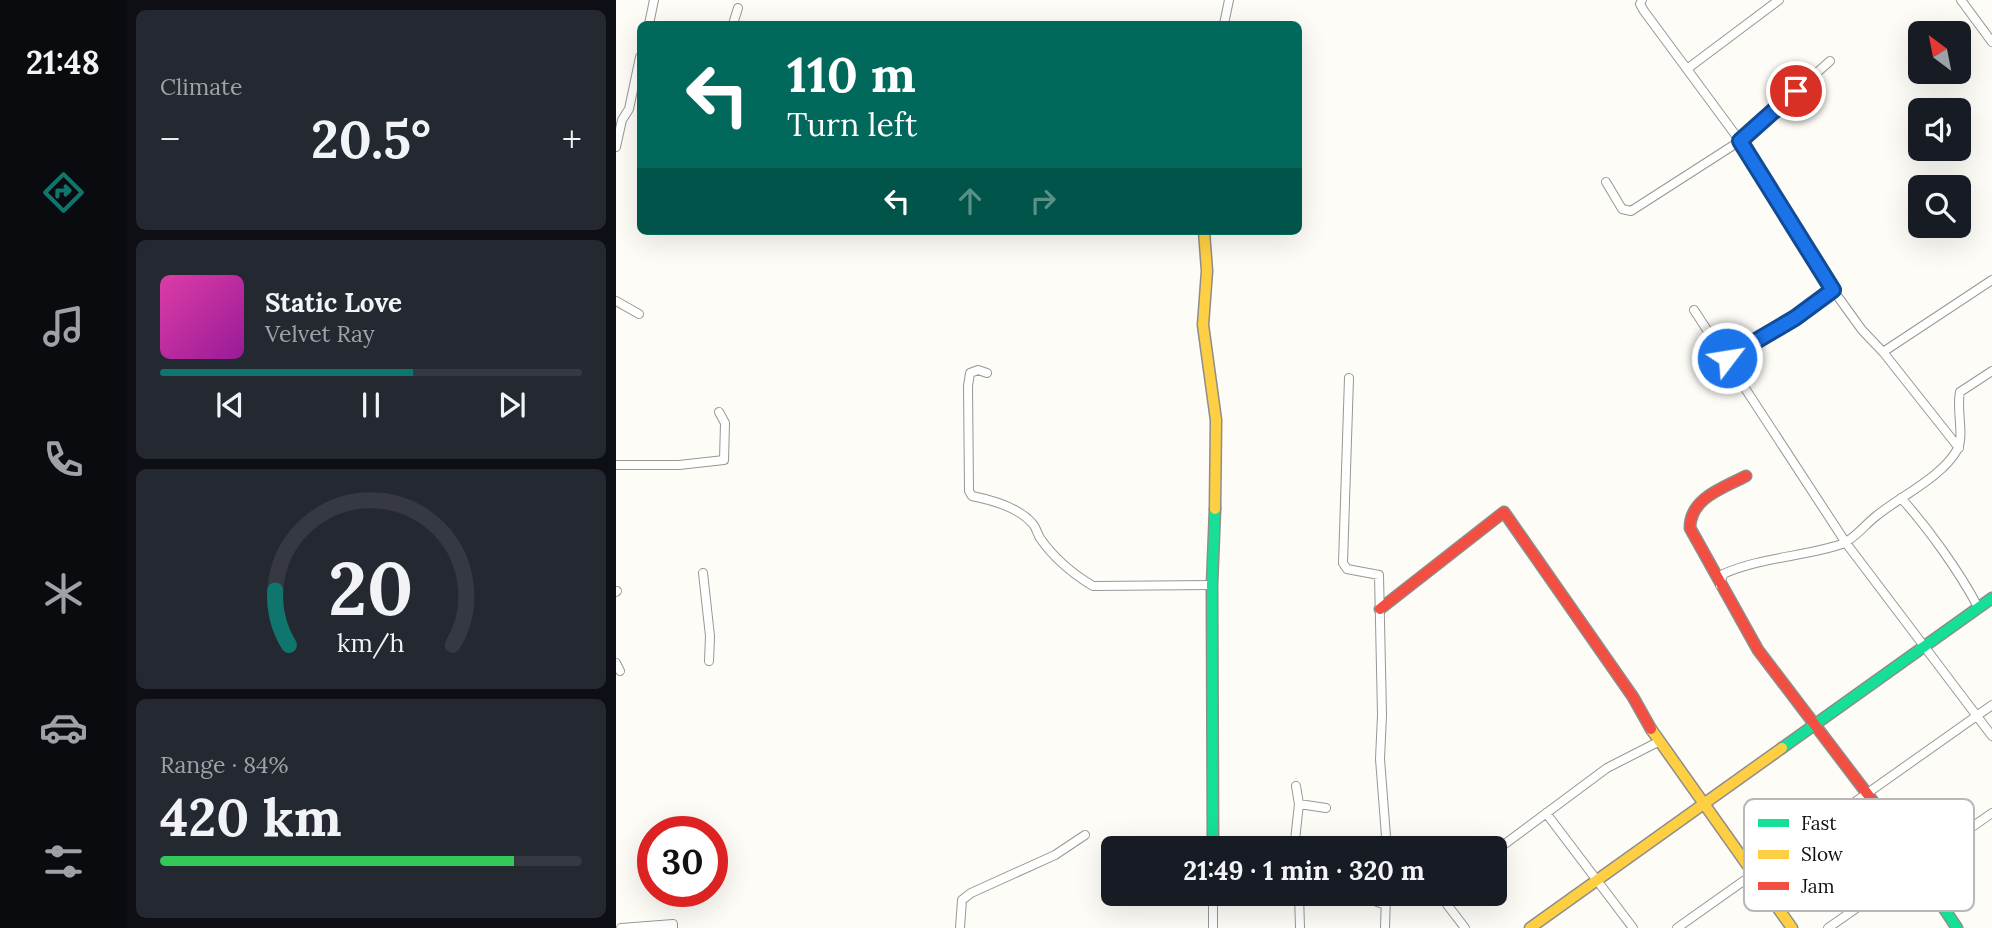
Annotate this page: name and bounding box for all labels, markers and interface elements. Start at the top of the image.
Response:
north arrow [1908,21,1970,84]
map controls [1908,21,1971,238]
text: 21:48 [26,42,100,83]
text: 110 m [787,43,916,105]
icon: left [672,49,763,140]
pin [1766,61,1826,121]
text: Climate [160,72,242,101]
icon: arrive [1777,72,1815,110]
button: sound [1908,98,1971,161]
text: Turn left [787,104,917,145]
text: 20.5° [311,106,431,172]
text: − [160,115,180,163]
text: + [562,115,582,163]
icon: directions [39,168,88,217]
button: search [1908,175,1971,238]
icon: left [878,182,916,220]
icon: ahead [951,182,989,220]
icon: right [1024,182,1062,220]
text: Static Love [265,286,402,319]
icon: music [39,302,88,351]
text: Velvet Ray [265,319,375,348]
position arrow [1690,321,1764,395]
icon: previous [211,386,249,424]
icon: pause [352,386,390,424]
icon: next [493,386,531,424]
icon: phone [39,435,88,484]
text: 20 [328,542,414,635]
icon: climate [39,569,88,618]
text: km/h [337,627,405,659]
icon: car [39,703,88,752]
text: Range · 84% [160,750,289,779]
text: 420 km [160,784,342,850]
legend [1744,799,1974,911]
text: Fast [1801,811,1837,835]
speed limit sign: 30 [637,816,728,907]
icon: filters [39,837,88,886]
text: Slow [1801,842,1844,866]
text: 21:49 · 1 min · 320 m [1183,854,1425,887]
text: Jam [1800,874,1835,898]

